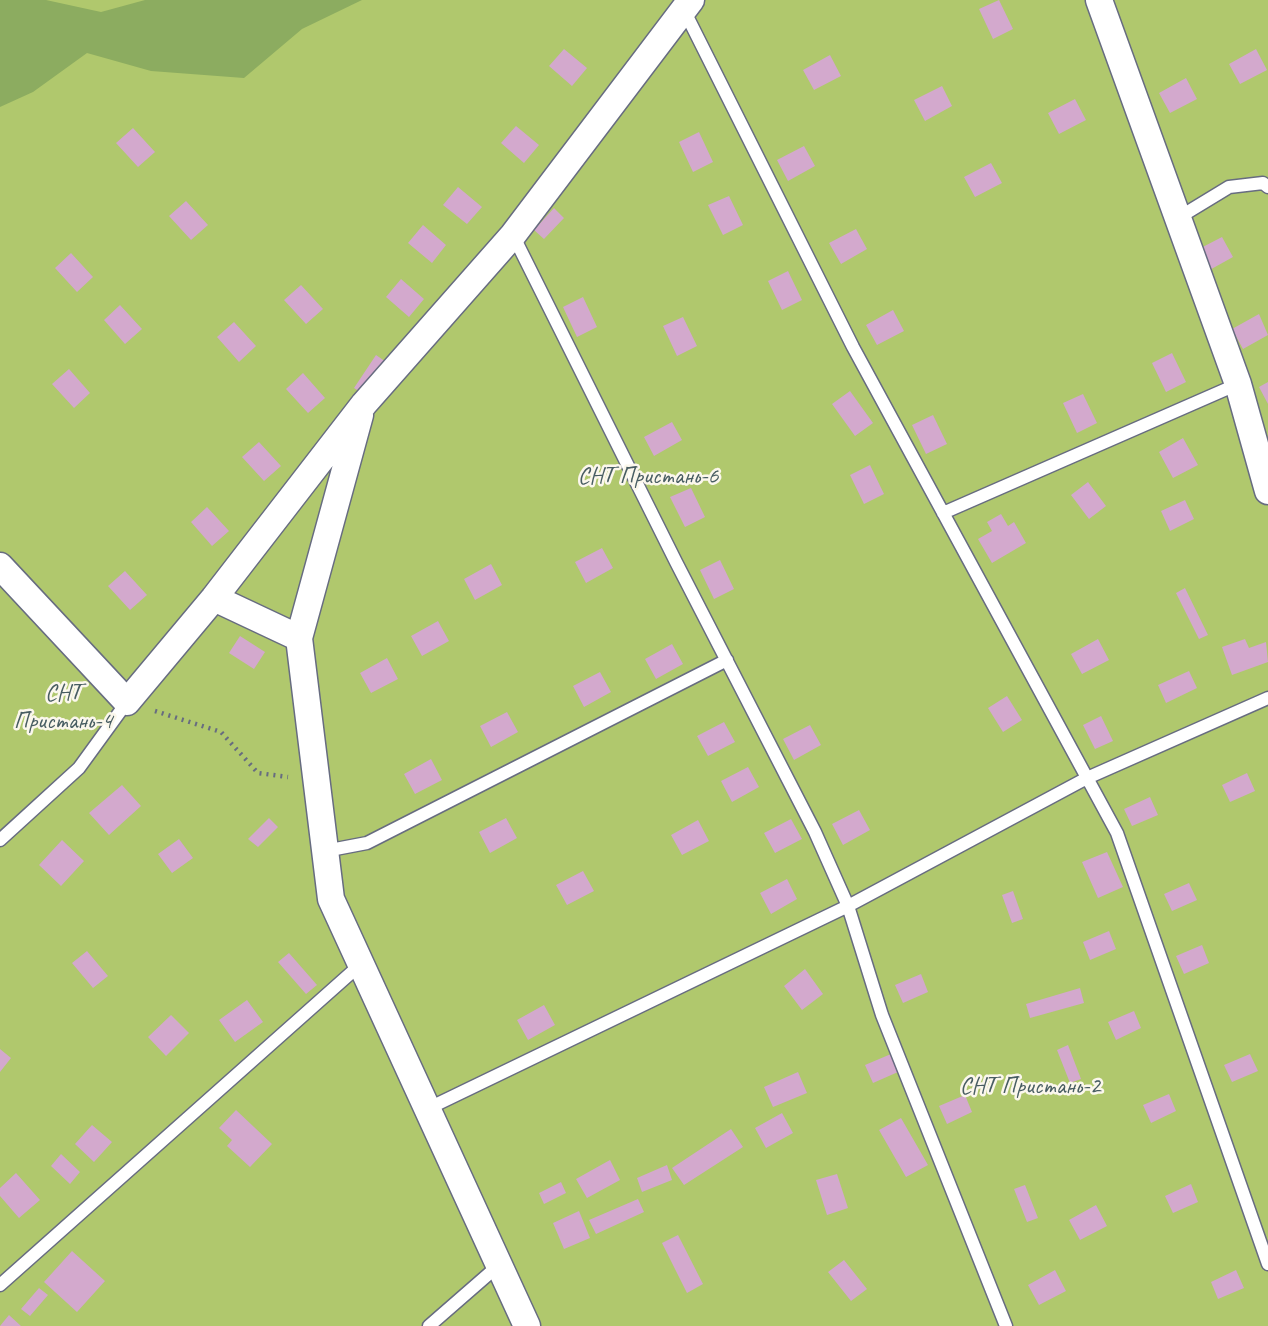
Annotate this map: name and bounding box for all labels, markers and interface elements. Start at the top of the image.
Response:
park label: СНТ Пристань-6 [578,463,718,491]
park label: СНТ Пристань-4 [14,680,112,736]
park label: СНТ Пристань-2 [960,1073,1100,1101]

